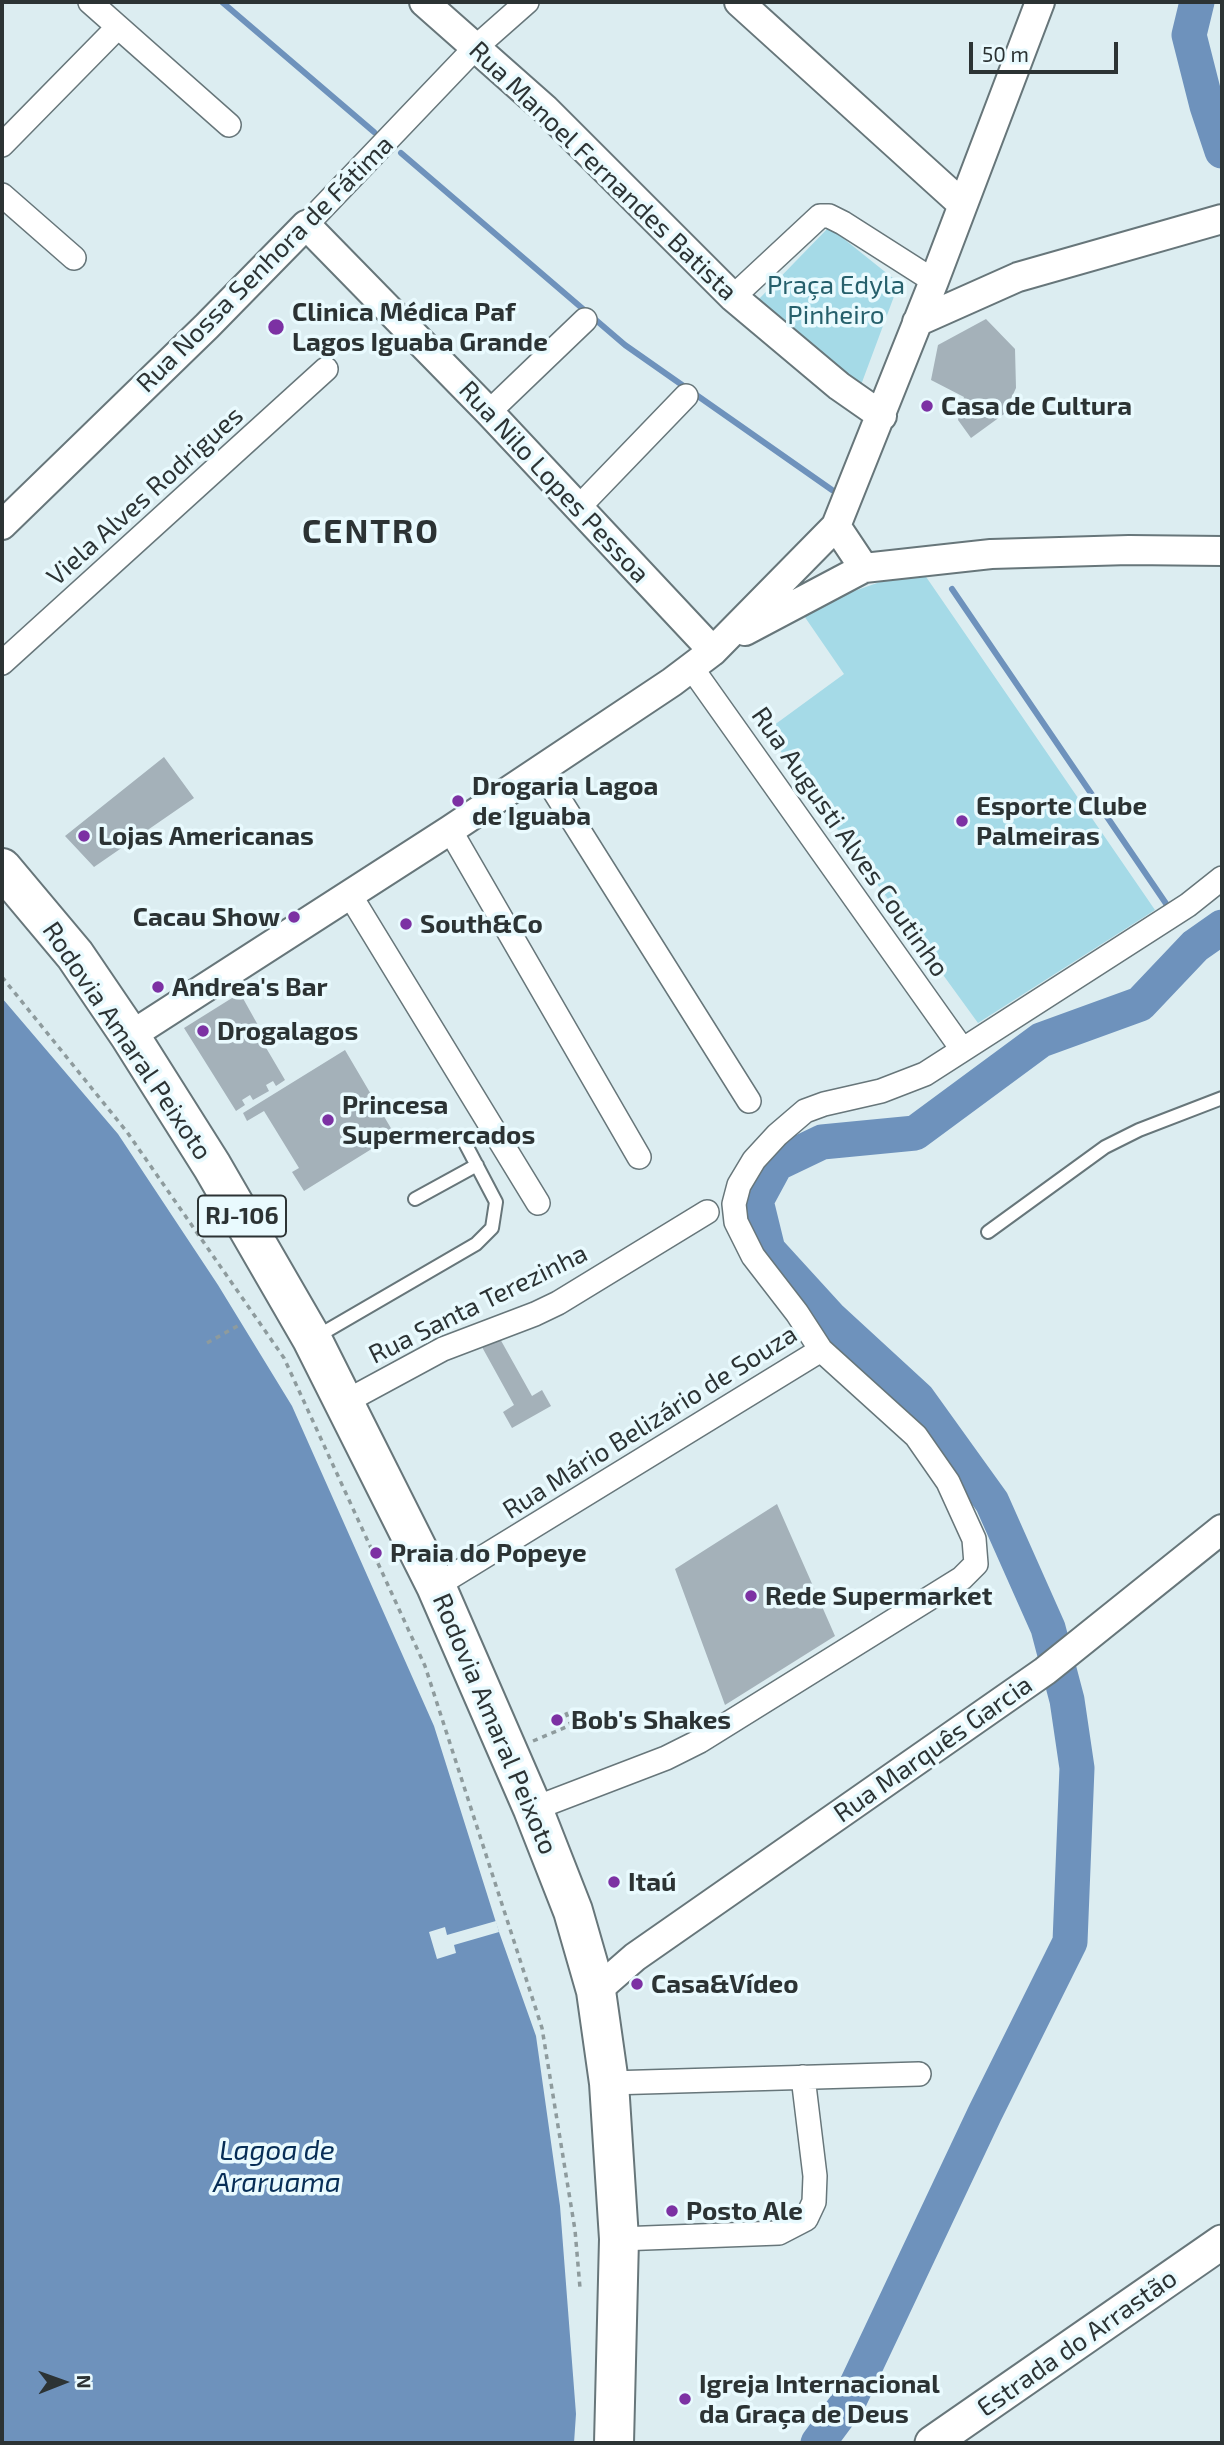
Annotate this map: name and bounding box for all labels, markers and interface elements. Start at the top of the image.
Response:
scale bar [972,28,1121,72]
street label: Rua Manoel Fernandes Batista [463,35,743,307]
text: 50 m [982,41,1029,66]
street label: Rua Nossa Senhora de Fátima [130,129,400,399]
park label: Praça Edyla Pinheiro [767,269,905,330]
place label: Clinica Médica Paf Lagos Iguaba Grande [292,296,548,358]
marker: Clinica Médica Paf Lagos Iguaba Grande [266,317,286,337]
street label: Rua Nilo Lopes Pessoa [452,375,656,589]
place label: Casa de Cultura [941,390,1132,422]
marker: Casa de Cultura [919,398,935,414]
street label: Viela Alves Rodrigues [41,400,249,592]
district label: CENTRO [303,512,439,552]
street label: Rua Augusti Alves Coutinho [745,701,955,983]
place label: Drogaria Lagoa de Iguaba [472,770,658,832]
place label: Esporte Clube Palmeiras [976,790,1147,852]
marker: Drogaria Lagoa de Iguaba [450,793,466,809]
marker: Esporte Clube Palmeiras [954,813,970,829]
place label: Lojas Americanas [98,820,314,852]
marker: Lojas Americanas [76,828,92,844]
place label: Cacau Show [133,901,280,933]
place label: South&Co [420,908,543,940]
marker: Cacau Show [286,909,302,925]
street label: Rodovia Amaral Peixoto [36,916,218,1166]
marker: South&Co [398,916,414,932]
place label: Andrea's Bar [172,971,328,1003]
marker: Andrea's Bar [150,979,166,995]
place label: Drogalagos [217,1015,358,1047]
marker: Drogalagos [195,1023,211,1039]
place label: Princesa Supermercados [342,1089,535,1150]
marker: Princesa Supermercados [320,1112,336,1128]
road number: RJ-106 [198,1196,286,1236]
street label: Rua Santa Terezinha [364,1238,592,1370]
street label: Rua Mário Belizário de Souza [497,1318,803,1526]
place label: Praia do Popeye [390,1537,587,1569]
marker: Praia do Popeye [368,1545,384,1561]
place label: Rede Supermarket [765,1580,992,1612]
marker: Rede Supermarket [743,1588,759,1604]
street label: Rodovia Amaral Peixoto [426,1589,564,1859]
street label: Rua Marquês Garcia [828,1669,1038,1829]
place label: Bob's Shakes [571,1704,731,1736]
marker: Bob's Shakes [549,1712,565,1728]
place label: Itaú [628,1866,676,1898]
marker: Itaú [606,1874,622,1890]
place label: Casa&Vídeo [651,1968,799,2000]
marker: Casa&Vídeo [629,1976,645,1992]
water label: Lagoa de Araruama [213,2134,341,2200]
place label: Posto Ale [686,2195,803,2227]
marker: Posto Ale [664,2203,680,2219]
street label: Estrada do Arrastão [971,2262,1183,2424]
north arrow [28,2347,98,2417]
place label: Igreja Internacional da Graça de Deus [699,2368,940,2430]
text: N [73,2375,96,2389]
marker: Igreja Internacional da Graça de Deus [677,2391,693,2407]

